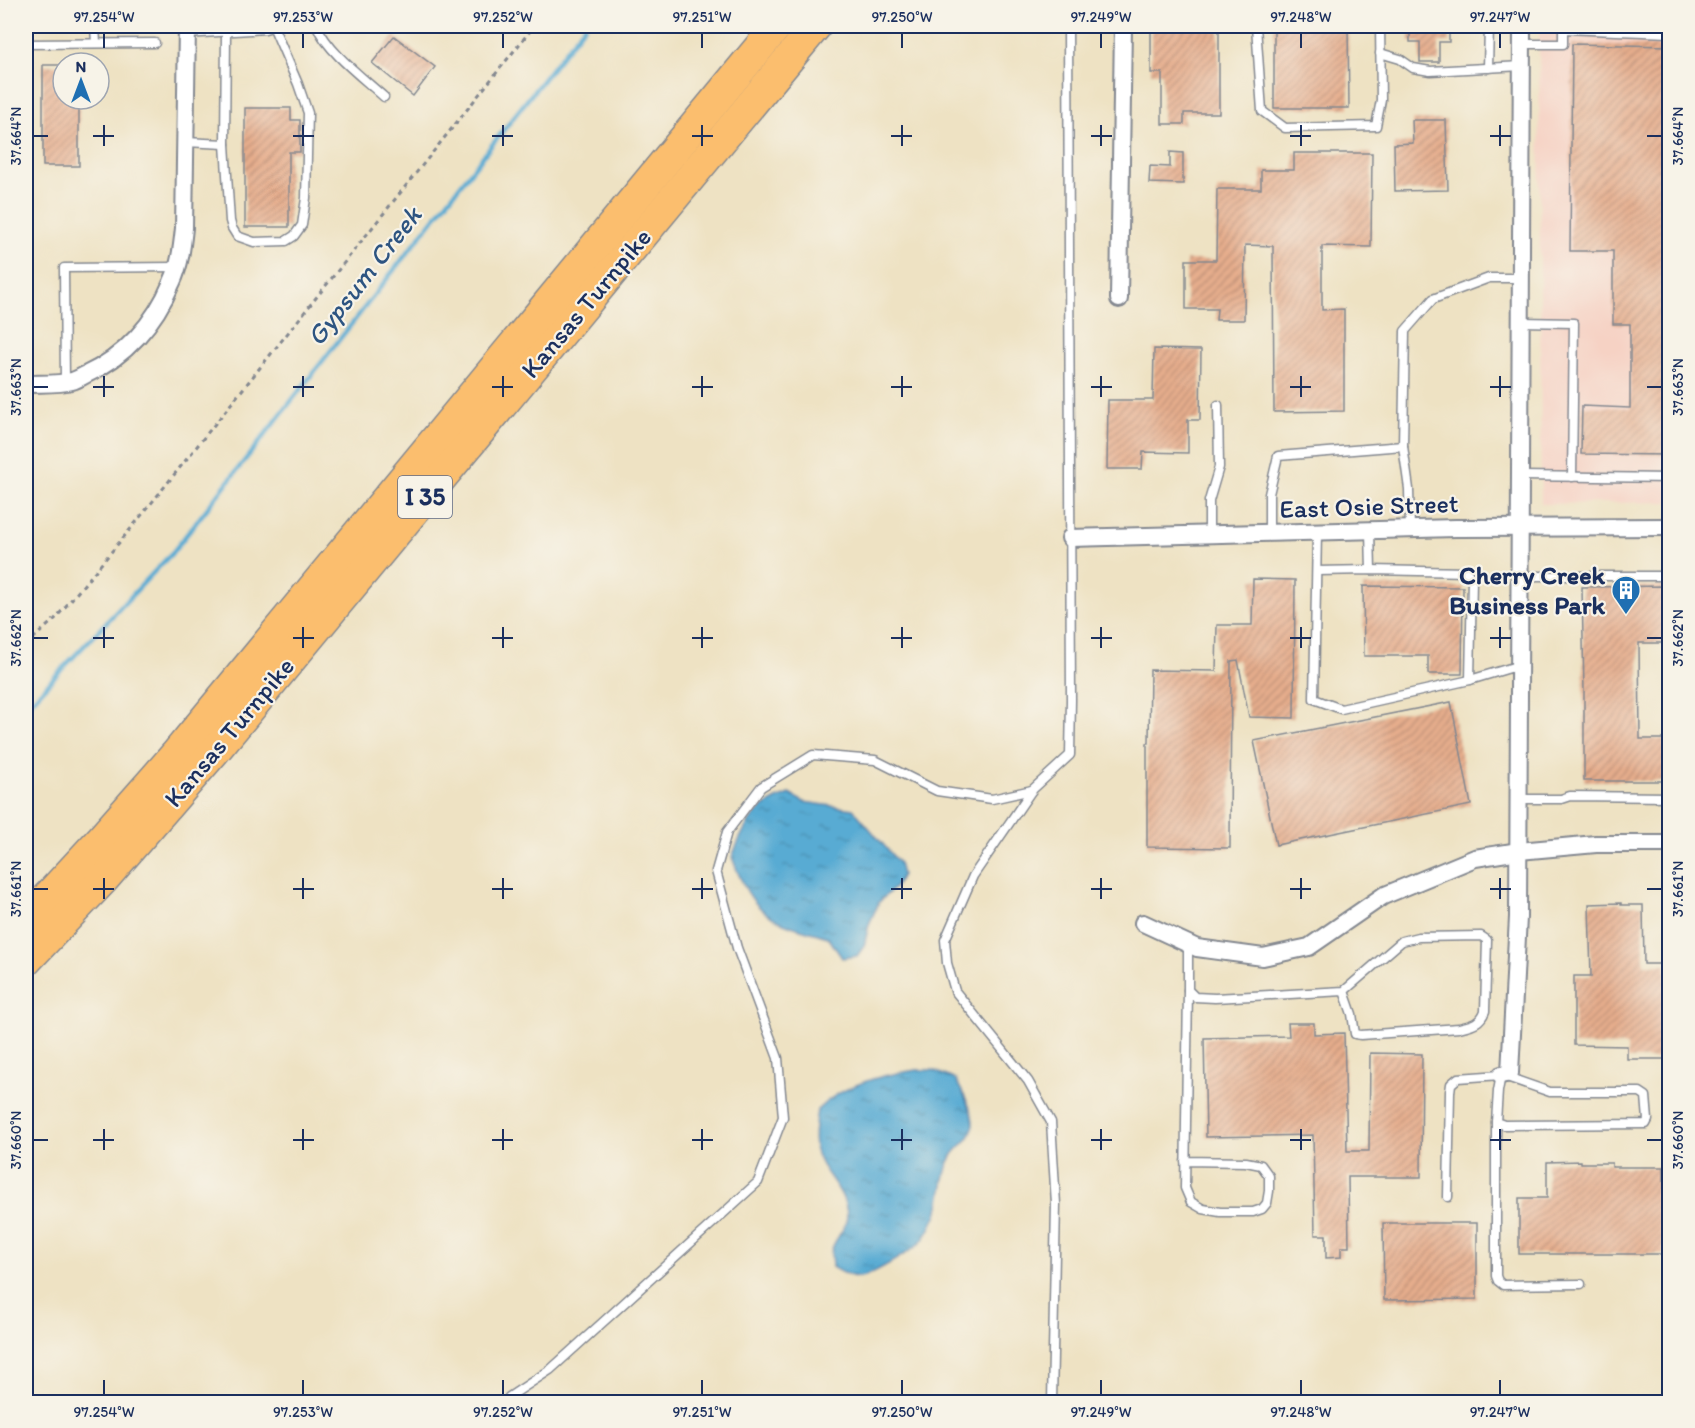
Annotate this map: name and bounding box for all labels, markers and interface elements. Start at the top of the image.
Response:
text: 97.254°W [73,8,135,26]
text: 97.253°W [273,8,333,26]
text: 97.252°W [473,8,533,26]
text: 97.251°W [673,8,732,26]
text: 97.250°W [871,8,933,26]
text: 97.249°W [1071,8,1132,26]
text: 97.248°W [1270,8,1332,26]
text: 97.247°W [1470,8,1530,26]
north arrow [51,51,111,111]
text: N [76,57,86,76]
text: 37.664°N [7,107,25,165]
text: 37.664°N [1669,107,1687,165]
water label: Gypsum Creek [299,198,430,352]
street label: Kansas Turnpike [514,221,658,385]
text: 37.663°N [7,358,25,416]
text: 37.663°N [1669,358,1687,416]
road number: I 35 [398,476,452,518]
street label: East Osie Street [1279,487,1459,525]
place label: Cherry Creek Business Park [1449,559,1606,621]
building icon: Cherry Creek Business Park [1610,574,1642,616]
text: 37.662°N [7,609,25,667]
text: 37.662°N [1669,609,1687,667]
street label: Kansas Turnpike [157,650,301,814]
text: 37.661°N [7,861,25,917]
text: 37.661°N [1669,861,1687,917]
text: 37.660°N [7,1111,25,1169]
text: 37.660°N [1669,1111,1687,1169]
text: 97.254°W [73,1403,135,1421]
text: 97.253°W [273,1403,333,1421]
text: 97.252°W [473,1403,533,1421]
text: 97.251°W [673,1403,732,1421]
text: 97.250°W [871,1403,933,1421]
text: 97.249°W [1071,1403,1132,1421]
text: 97.248°W [1270,1403,1332,1421]
text: 97.247°W [1470,1403,1530,1421]

